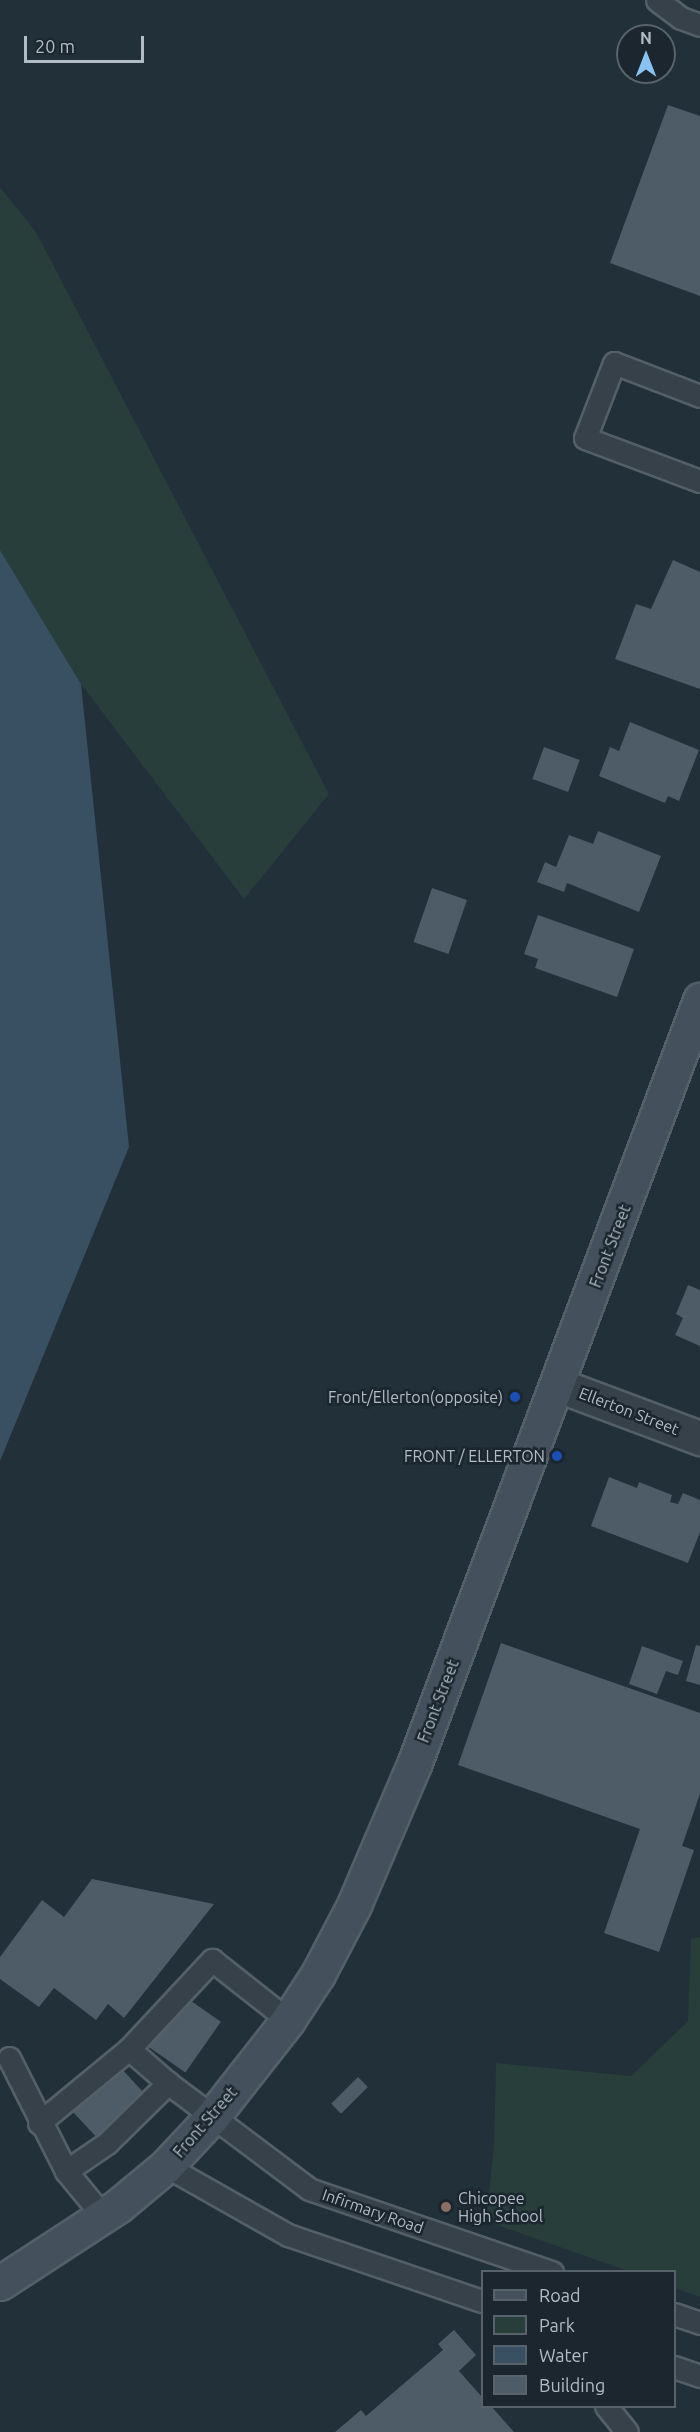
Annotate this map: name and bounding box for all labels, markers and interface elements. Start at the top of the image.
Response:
scale bar [27,24,147,62]
north arrow [616,24,676,84]
text: N [640,29,652,47]
text: 20 m [35,36,75,56]
street label: Front Street [585,1202,635,1290]
street label: Ellerton Street [576,1383,682,1439]
place label: Front/Ellerton(opposite) [328,1387,503,1407]
marker: Front/Ellerton(opposite) [508,1390,522,1404]
place label: FRONT / ELLERTON [404,1446,545,1466]
marker: FRONT / ELLERTON [550,1449,564,1463]
street label: Front Street [413,1657,463,1745]
street label: Front Street [169,2083,241,2161]
street label: Infirmary Road [320,2185,426,2237]
place label: Chicopee High School [458,2188,543,2226]
marker: Chicopee High School [439,2200,453,2214]
legend [481,2270,676,2408]
text: Road [539,2285,581,2305]
text: Park [539,2315,575,2335]
text: Water [539,2345,588,2365]
text: Building [539,2375,605,2395]

